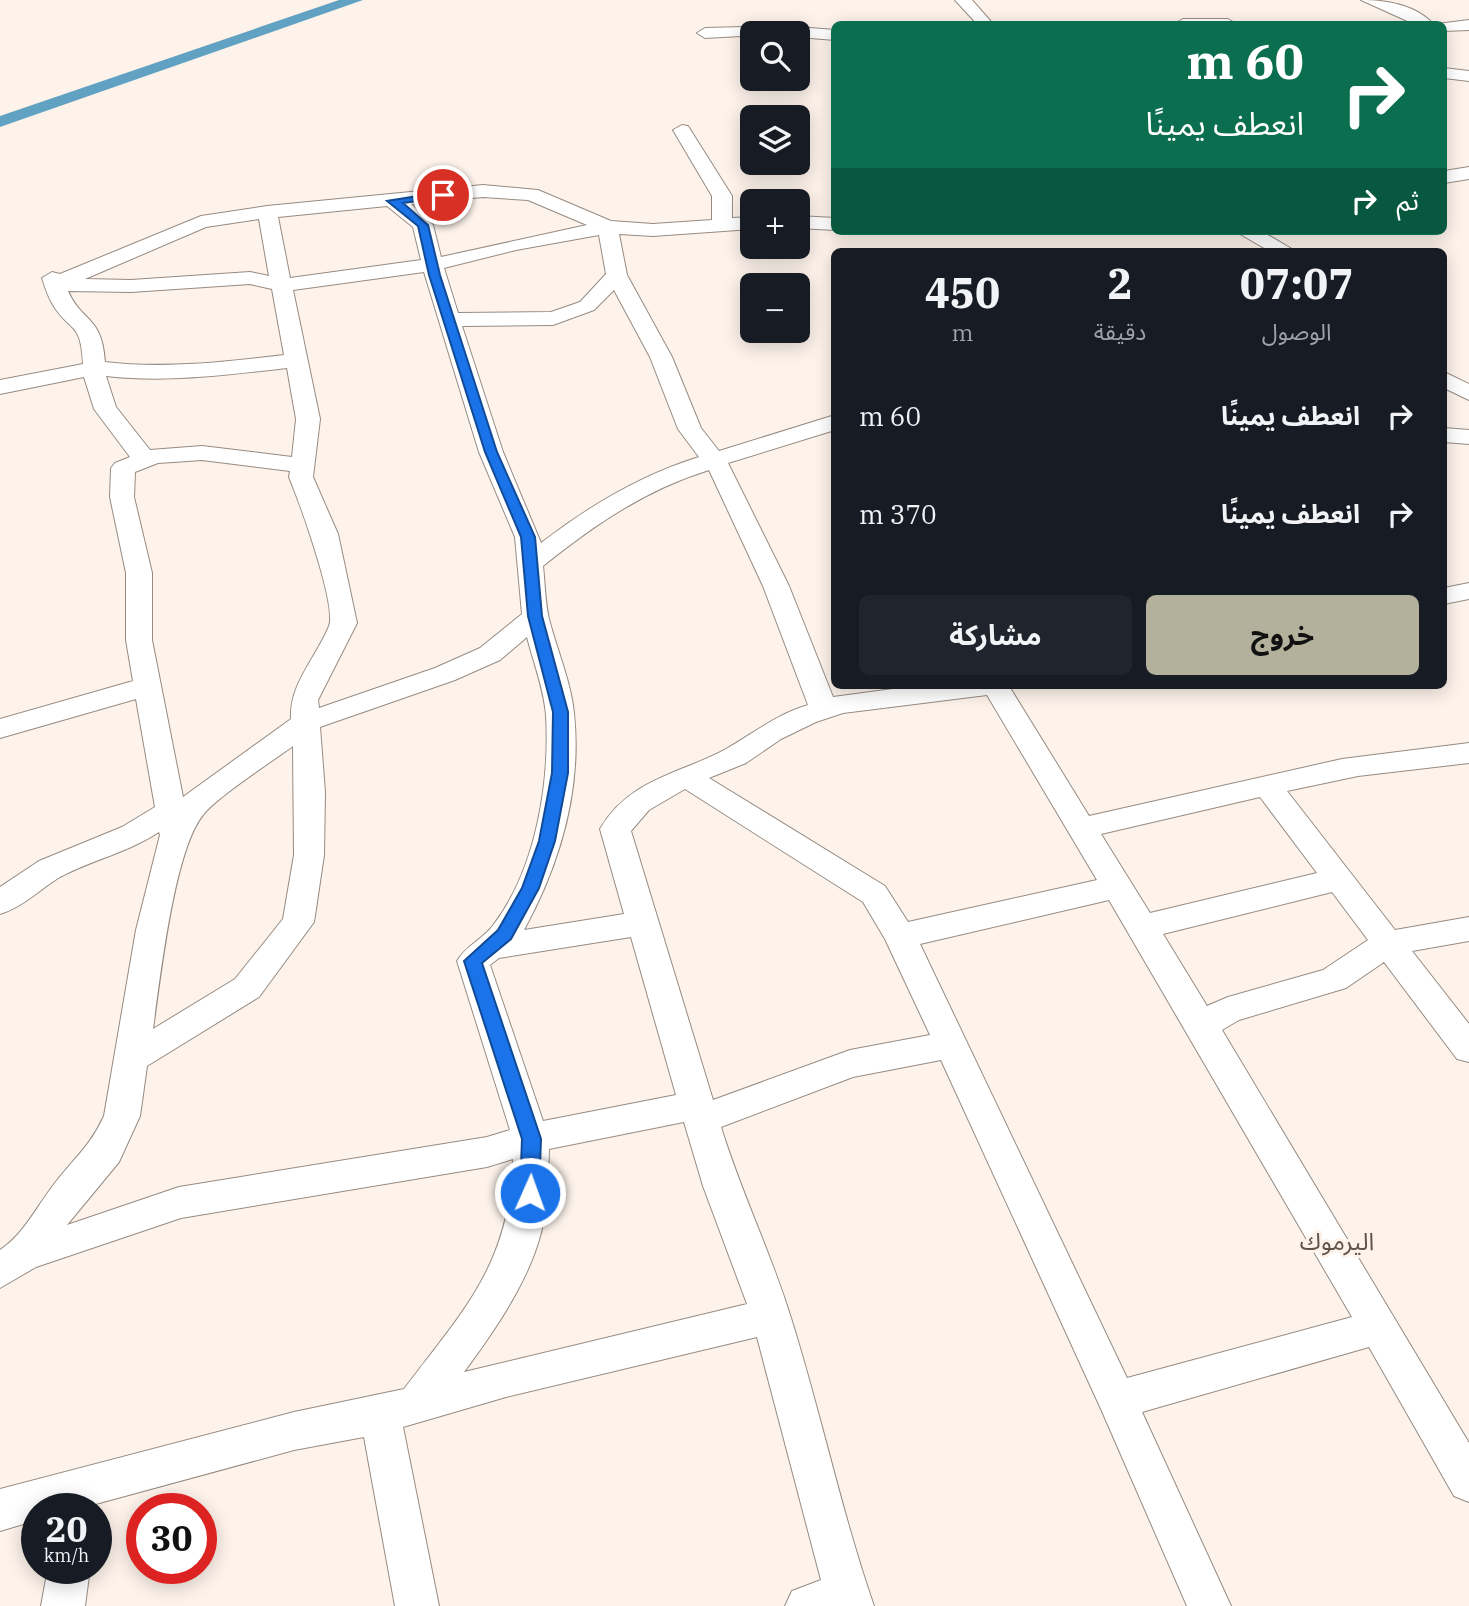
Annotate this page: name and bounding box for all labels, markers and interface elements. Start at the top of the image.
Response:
map controls [740,21,810,343]
button: search [740,21,810,91]
text: 60 m [1186,29,1304,92]
icon: right [1328,49,1419,140]
text: انعطف يمينًا [1146,102,1304,144]
button: layers [740,105,810,175]
pin [413,165,473,225]
icon: arrive [424,176,462,214]
icon: right [1345,182,1383,220]
text: ثم [1397,183,1419,217]
button: + [740,189,810,259]
text: 2 [1107,256,1133,311]
text: 07:07 [1240,256,1353,311]
text: 450 [925,265,1000,320]
button: − [740,273,810,343]
text: دقيقة [1094,316,1146,346]
text: الوصول [1262,316,1332,346]
text: m [951,317,973,347]
icon: right [1381,397,1419,435]
text: انعطف يمينًا [1221,398,1360,432]
text: 60 m [859,399,921,433]
icon: right [1381,495,1419,533]
text: انعطف يمينًا [1221,496,1360,530]
text: 370 m [859,497,937,531]
button: مشاركة [859,595,1132,675]
button: خروج [1146,595,1419,675]
position arrow [493,1156,567,1230]
district label: اليرموك [1300,1225,1374,1257]
speed limit sign: 30 [126,1493,217,1584]
text: 20 [45,1506,88,1552]
text: km/h [44,1544,89,1567]

